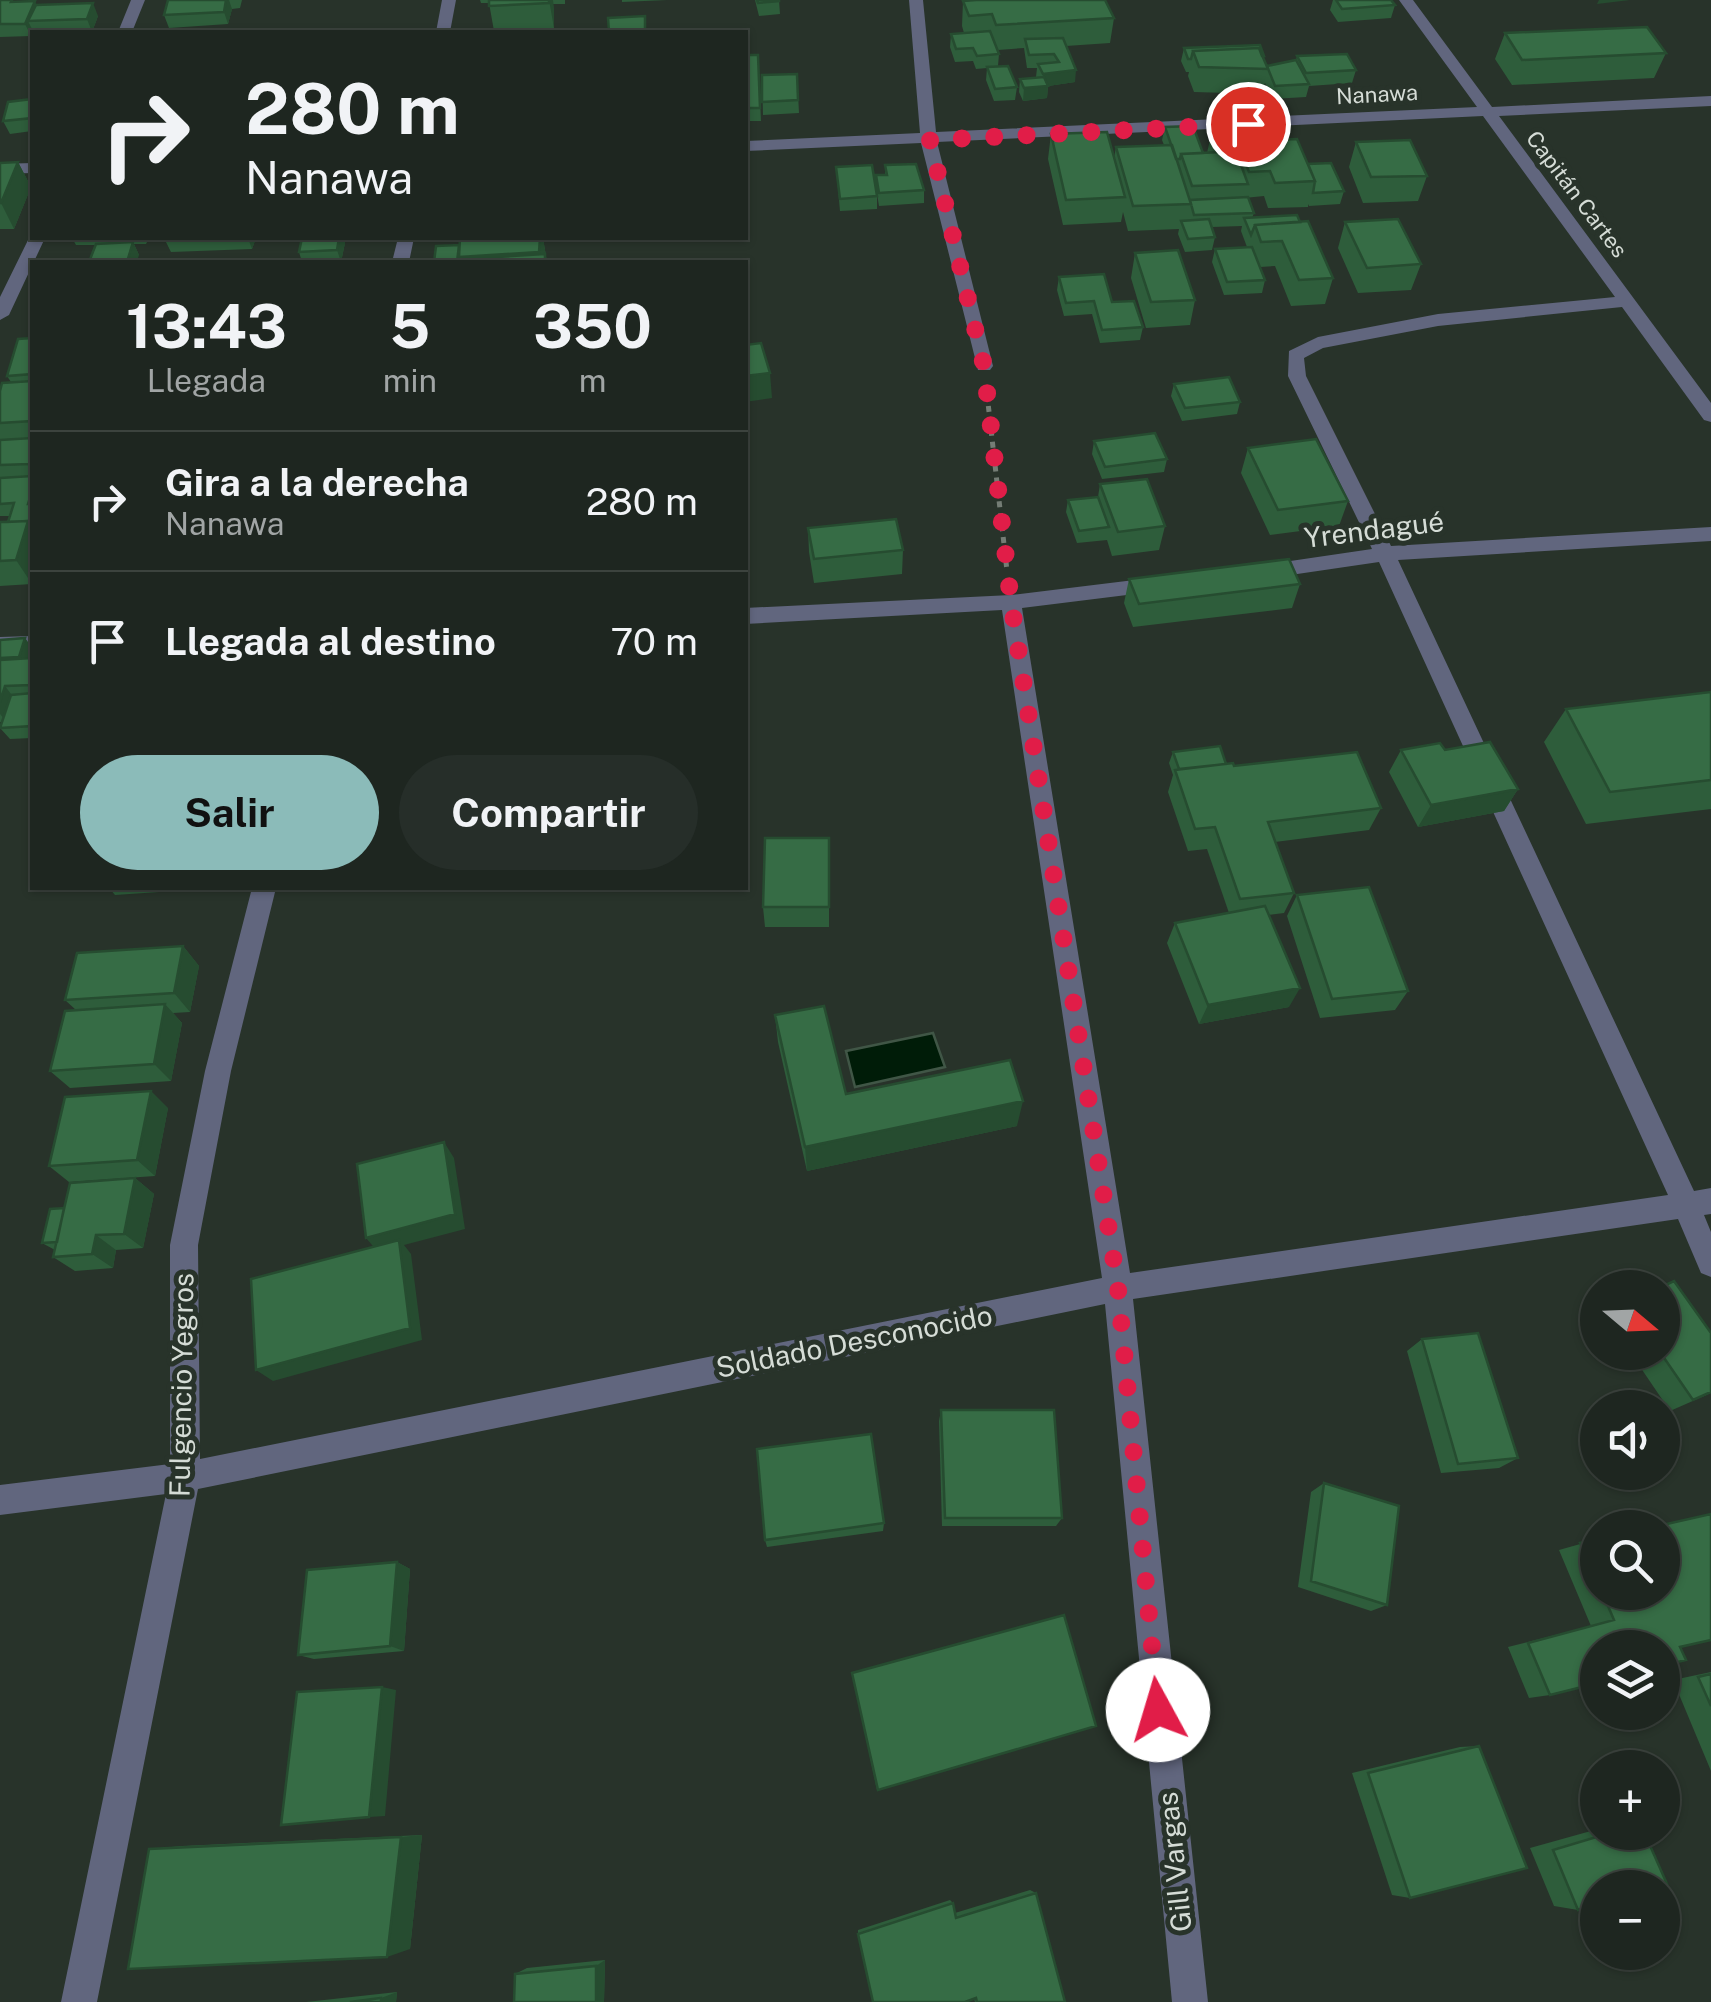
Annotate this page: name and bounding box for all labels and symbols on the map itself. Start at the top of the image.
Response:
street label: Nanawa [1335,79,1419,109]
pin [1206,82,1291,167]
street label: Capitán Cartes [1521,126,1633,262]
street label: Yrendagué [1302,504,1446,554]
north arrow [1580,1270,1680,1370]
street label: Fulgencio Yegros [163,1273,199,1497]
street label: Soldado Desconocido [713,1298,995,1384]
position arrow [1106,1658,1210,1762]
street label: Gill Vargas [1150,1790,1198,1934]

